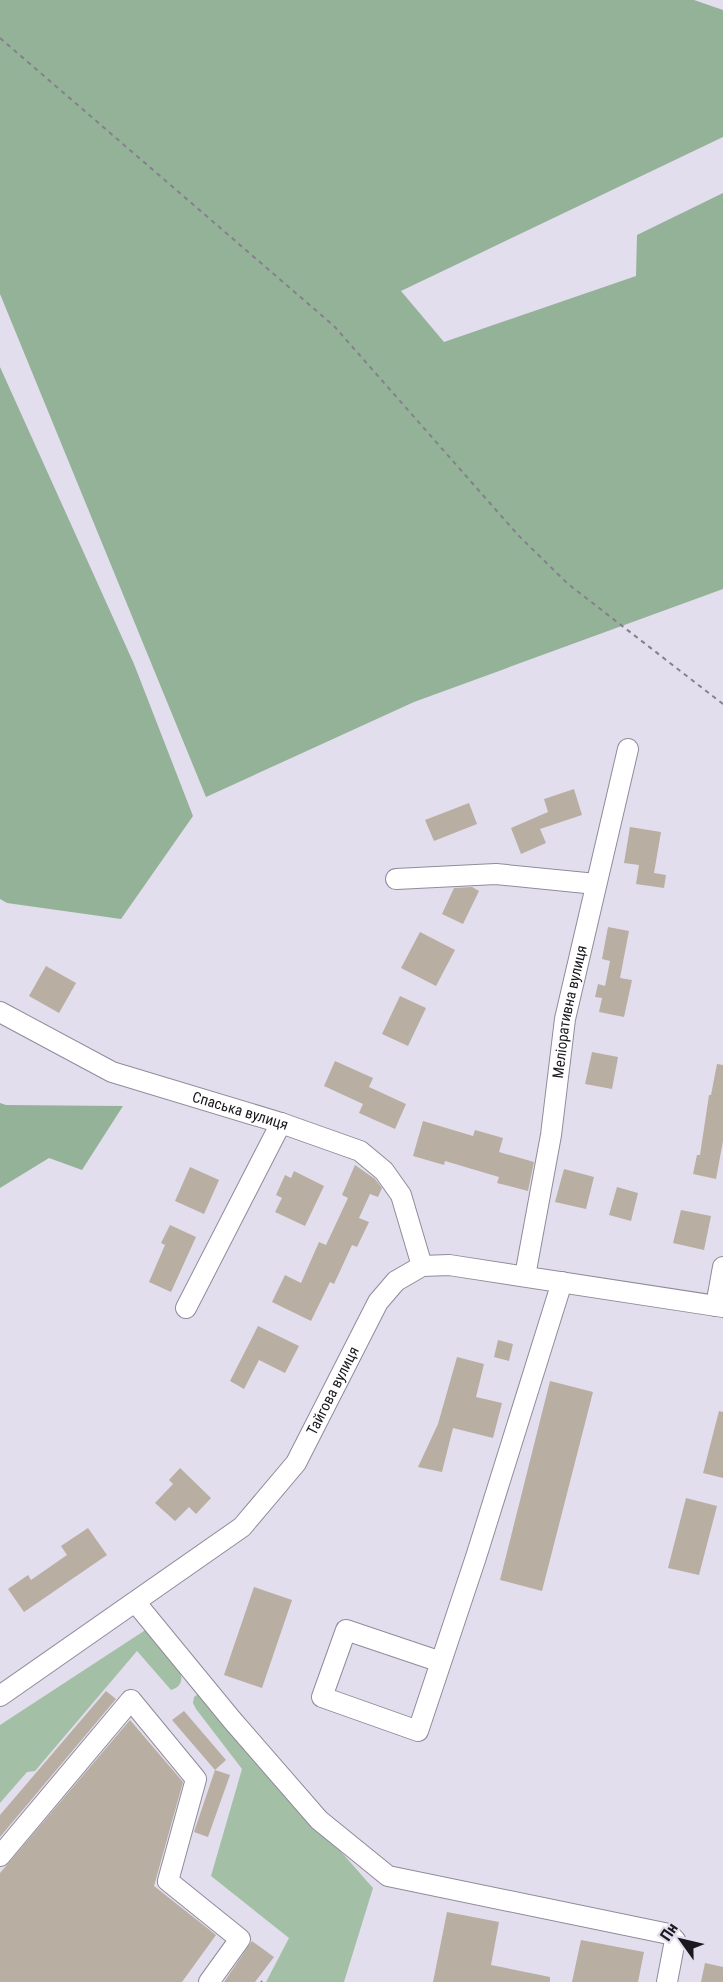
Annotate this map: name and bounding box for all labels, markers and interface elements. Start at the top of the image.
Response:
street label: Меліоративна вулиця [549,943,591,1080]
street label: Спаська вулиця [190,1088,291,1134]
street label: Тайгова вулиця [303,1343,363,1438]
north arrow [651,1910,711,1970]
text: Пн [656,1919,682,1945]

